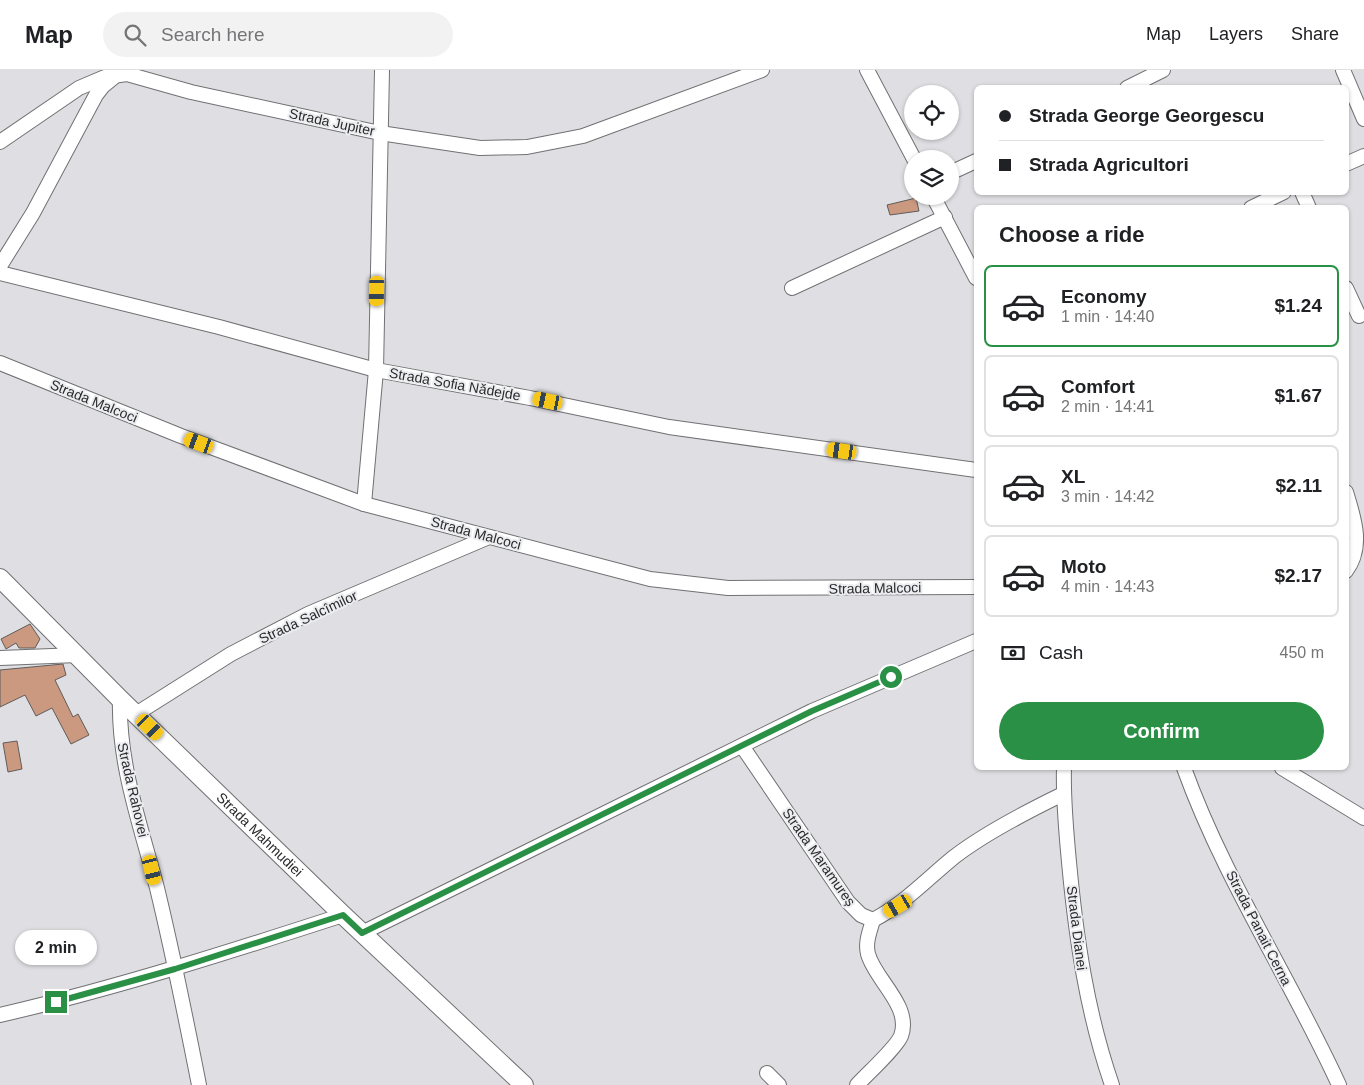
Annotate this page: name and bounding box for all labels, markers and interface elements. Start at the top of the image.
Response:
search box [103,12,453,57]
text: Map [25,21,73,48]
icon: search [121,21,149,49]
text: Search here [161,24,265,45]
text: Map [1146,24,1181,44]
text: Layers [1209,24,1263,44]
text: Share [1291,24,1339,44]
map controls [904,85,959,205]
button: locate [904,85,959,140]
street label: Strada Jupiter [288,105,377,139]
text: Strada George Georgescu [1029,105,1264,126]
button: layers [904,150,959,205]
text: Strada Agricultori [1029,154,1189,175]
text: Choose a ride [999,222,1144,247]
car [369,276,384,306]
icon: car [1001,284,1046,329]
text: Economy [1061,286,1147,307]
text: $1.24 [1274,295,1322,316]
text: 1 min · 14:40 [1061,308,1154,325]
street label: Strada Sofia Nădejde [388,365,522,403]
icon: car [1001,374,1046,419]
street label: Strada Malcoci [48,376,140,426]
text: Comfort [1061,376,1135,397]
text: $1.67 [1274,385,1322,406]
car [531,391,564,411]
text: 2 min · 14:41 [1061,398,1154,415]
car [182,431,215,455]
car [826,441,857,461]
icon: car [1001,464,1046,509]
text: XL [1061,466,1085,487]
text: $2.11 [1276,475,1322,496]
text: 3 min · 14:42 [1061,488,1154,505]
street label: Strada Malcoci [429,513,523,553]
icon: car [1001,554,1046,599]
text: Moto [1061,556,1106,577]
text: $2.17 [1274,565,1322,586]
text: 4 min · 14:43 [1061,578,1154,595]
street label: Strada Malcoci [829,579,921,597]
street label: Strada Salcîmilor [256,587,360,647]
icon: cash [999,639,1027,667]
text: Cash [1039,642,1083,663]
text: 450 m [1280,644,1324,661]
route start [880,666,902,688]
button: Confirm [999,702,1324,760]
car [133,711,166,743]
street label: Strada Rahovei [114,741,152,839]
street label: Strada Mahmudiei [213,789,306,880]
street label: Strada Maramureș [779,805,859,909]
car [141,854,162,886]
street label: Strada Panait Cerna [1223,868,1295,988]
street label: Strada Dianei [1064,885,1090,971]
car [881,892,914,920]
callout: 2 min [15,930,97,964]
text: 2 min [35,939,77,956]
route end [45,991,67,1013]

